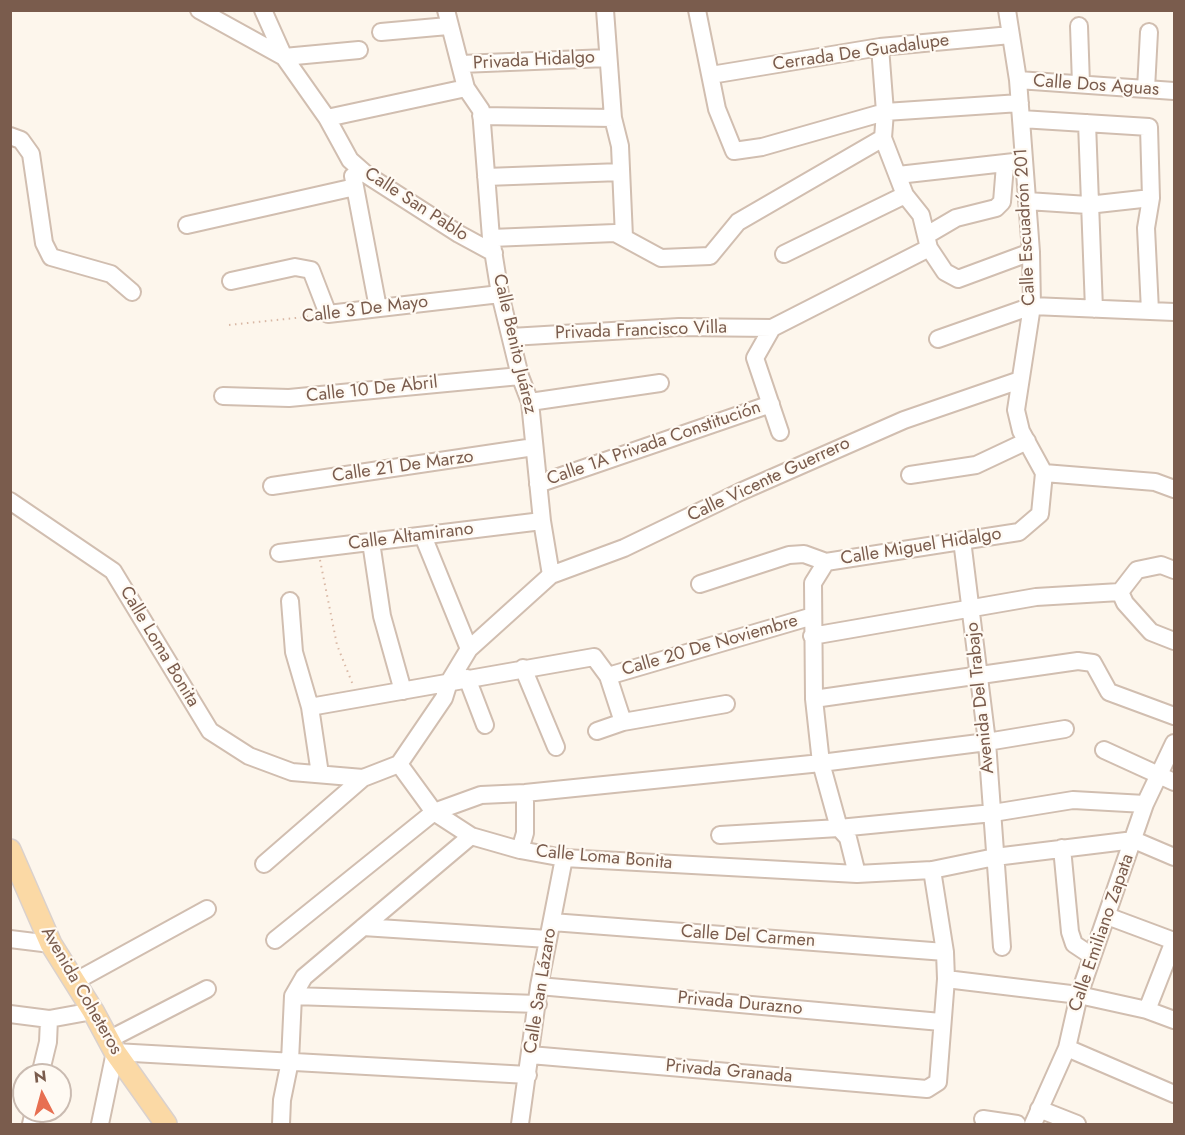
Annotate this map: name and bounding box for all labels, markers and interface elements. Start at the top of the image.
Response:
street label: Cerrada De Guadalupe [771,30,951,76]
street label: Privada Hidalgo [473,47,595,75]
street label: Calle Dos Aguas [1032,71,1160,101]
street label: Calle Escuadrón 201 [1011,148,1041,306]
street label: Calle San Pablo [360,163,472,247]
street label: Calle Benito Juárez [487,272,541,416]
street label: Calle 3 De Mayo [301,292,429,328]
street label: Privada Francisco Villa [555,317,727,345]
street label: Calle 10 De Abril [305,372,439,408]
street label: Calle 1A Privada Constitución [544,397,764,491]
street label: Calle Vicente Guerrero [684,433,854,527]
street label: Calle 21 De Marzo [331,446,475,488]
street label: Calle Altamirano [347,519,475,555]
street label: Calle Miguel Hidalgo [839,524,1003,570]
street label: Calle Loma Bonita [114,583,204,711]
street label: Calle 20 De Noviembre [619,611,801,681]
street label: Avenida Del Trabajo [962,621,1000,775]
street label: Calle Loma Bonita [535,841,673,875]
street label: Calle Emiliano Zapata [1065,851,1139,1015]
street label: Calle Del Carmen [680,922,816,952]
street label: Avenida Coheteros [36,923,126,1059]
street label: Calle San Lázaro [520,927,562,1055]
street label: Privada Durazno [677,988,803,1020]
street label: Privada Granada [665,1056,793,1088]
north arrow [12,1063,72,1123]
text: N [33,1064,48,1089]

